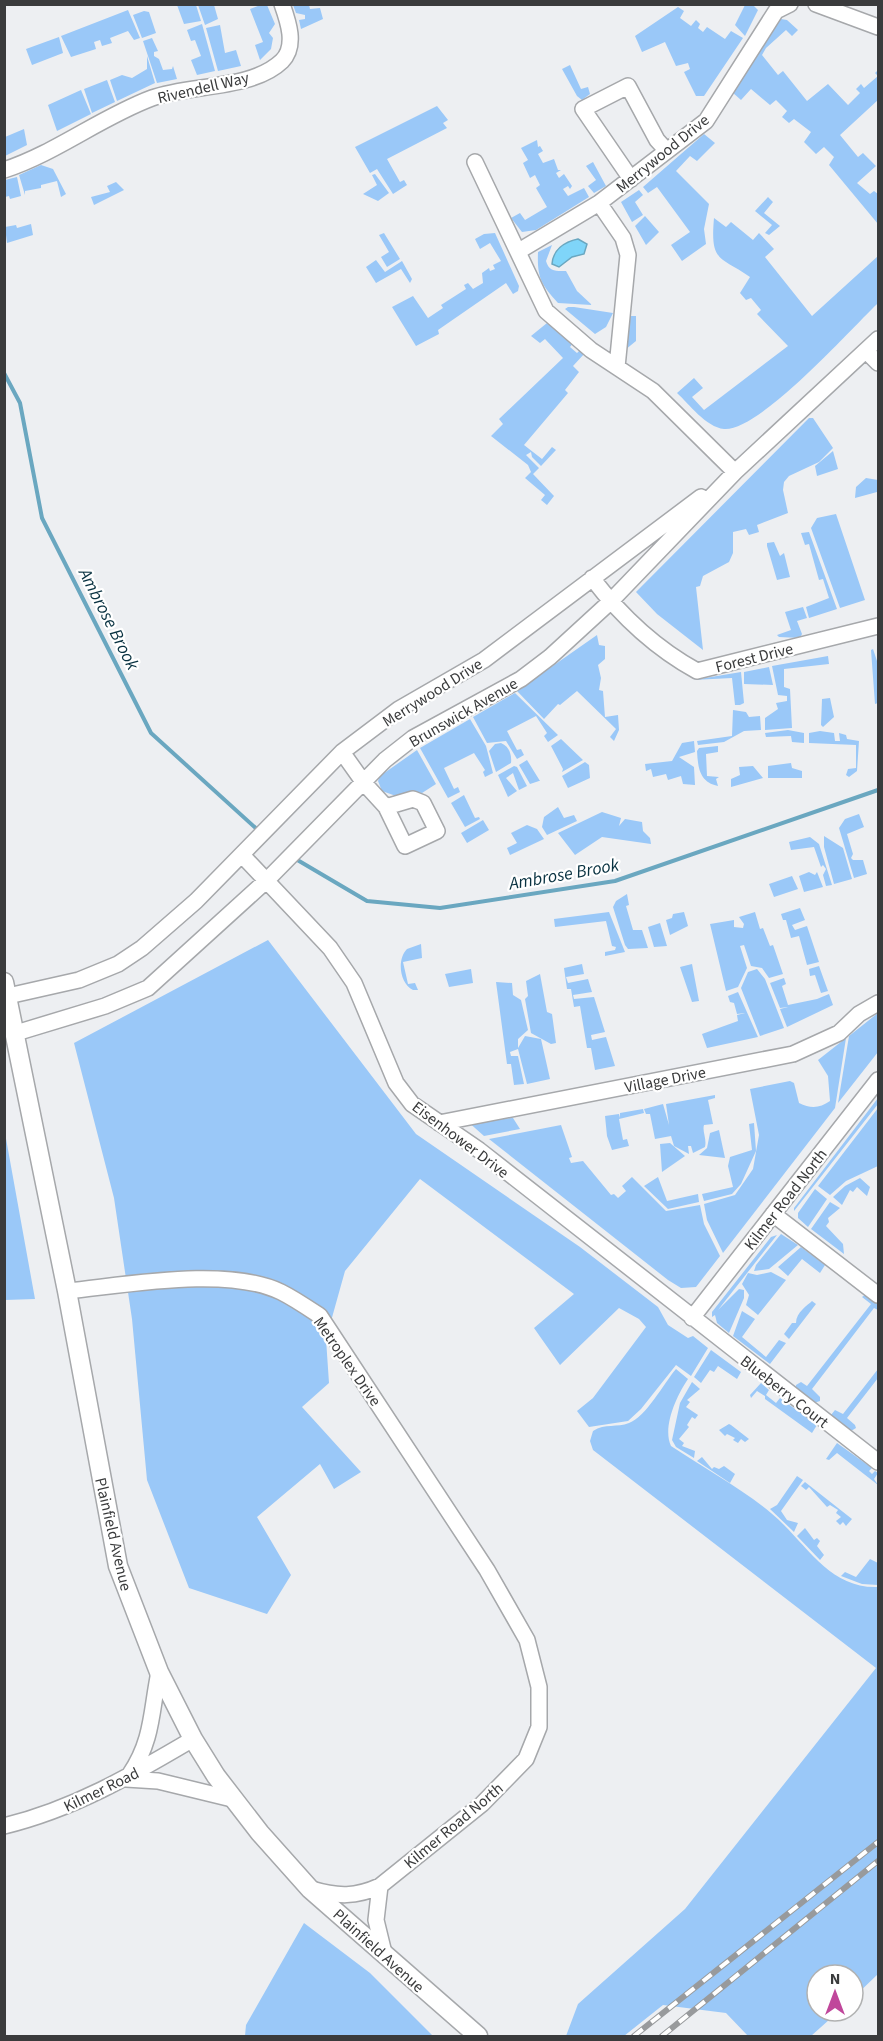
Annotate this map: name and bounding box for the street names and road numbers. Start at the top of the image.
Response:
street label: Rivendell Way [155,67,252,109]
street label: Merrywood Drive [611,109,714,198]
street label: Forest Drive [713,638,795,678]
street label: Merrywood Drive [378,653,487,732]
street label: Brunswick Avenue [405,673,522,753]
street label: Village Drive [623,1061,708,1099]
street label: Eisenhower Drive [408,1096,513,1183]
street label: Kilmer Road North [739,1144,832,1255]
street label: Metroplex Drive [308,1312,386,1411]
street label: Blueberry Court [736,1350,834,1434]
street label: Plainfield Avenue [89,1475,137,1593]
street label: Kilmer Road [60,1762,143,1818]
street label: Kilmer Road North [399,1778,508,1874]
street label: Plainfield Avenue [328,1904,429,1998]

